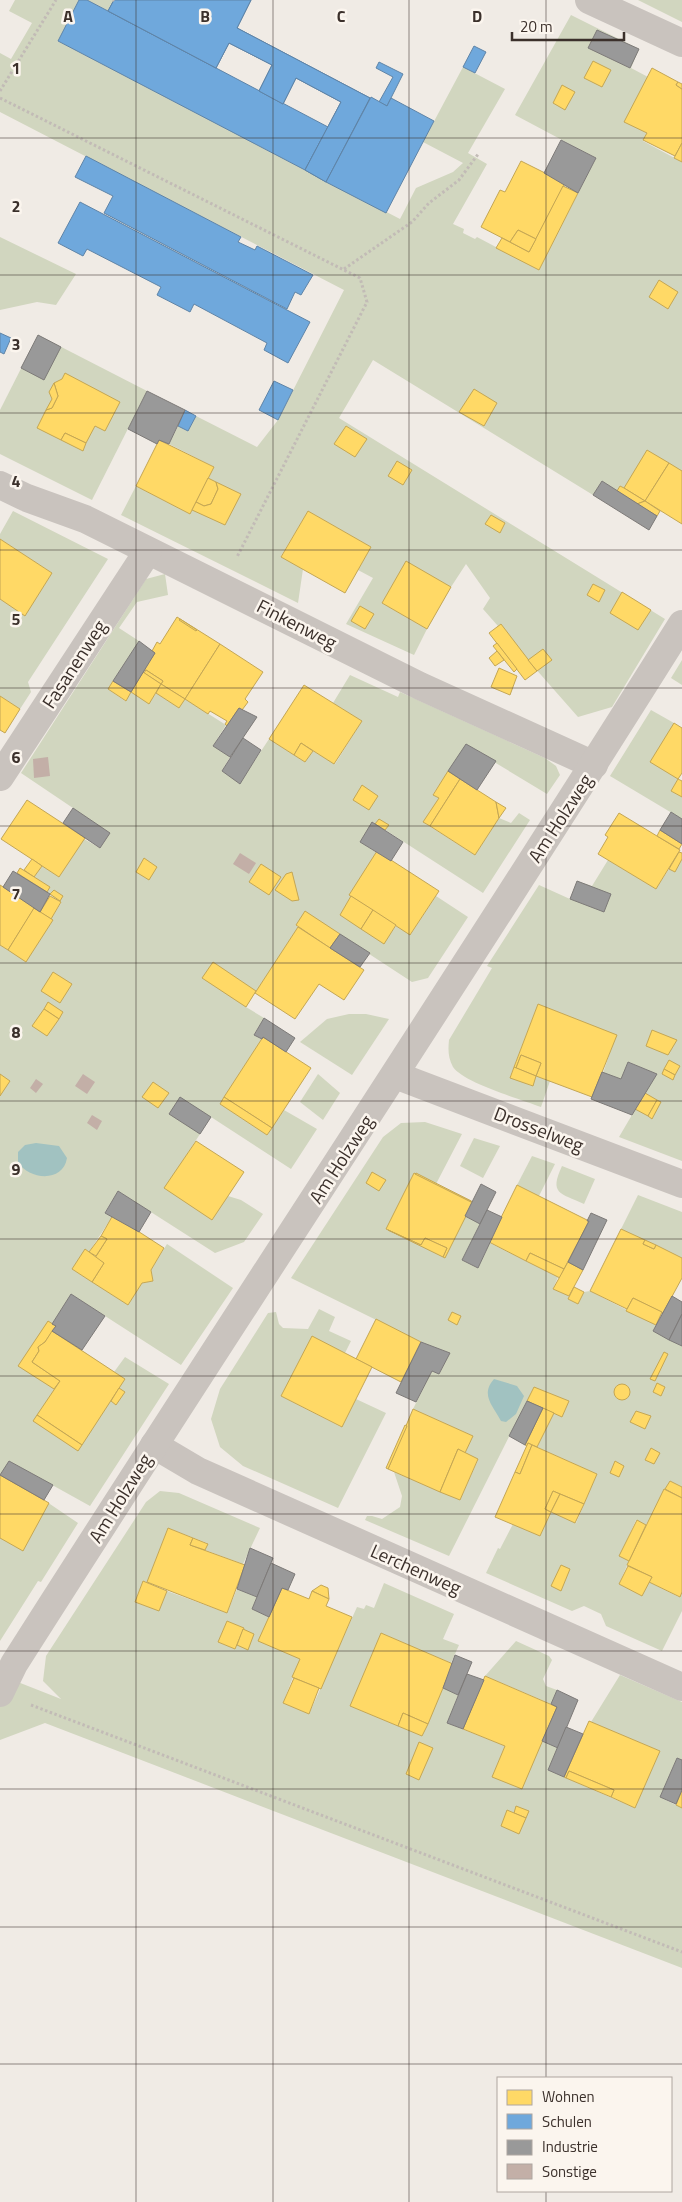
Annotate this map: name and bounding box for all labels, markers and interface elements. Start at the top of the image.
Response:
text: A [63,4,73,28]
text: B [200,4,210,28]
text: C [337,4,346,28]
text: D [472,4,482,28]
scale bar [512,10,624,42]
text: 20 m [520,15,553,38]
text: 1 [12,56,20,80]
text: 2 [12,194,20,218]
text: 3 [12,332,20,356]
text: 4 [12,469,21,493]
street label: Finkenweg [252,591,343,656]
text: 5 [12,607,21,631]
street label: Fasanenweg [34,613,113,714]
text: 6 [12,745,21,769]
street label: Am Holzweg [520,767,599,868]
text: 7 [12,882,20,906]
text: 8 [12,1020,21,1044]
street label: Drosselweg [490,1098,589,1159]
street label: Am Holzweg [301,1108,380,1209]
text: 9 [12,1157,21,1181]
street label: Am Holzweg [81,1447,159,1548]
street label: Lerchenweg [366,1536,467,1602]
legend [497,2077,672,2192]
text: Wohnen [542,2085,595,2108]
text: Schulen [542,2110,592,2133]
text: Industrie [542,2135,598,2158]
text: Sonstige [542,2160,597,2183]

